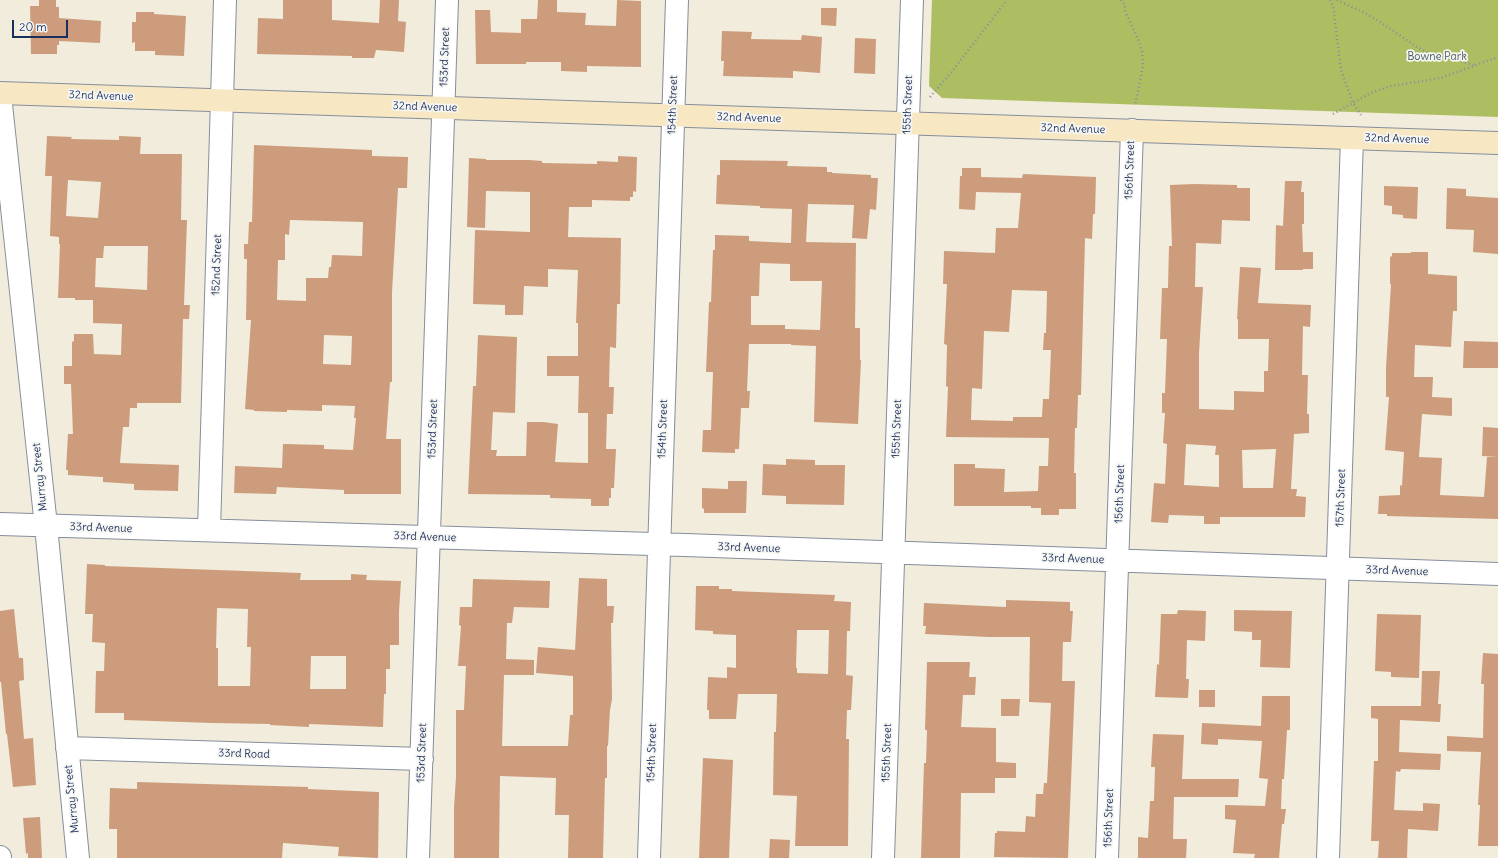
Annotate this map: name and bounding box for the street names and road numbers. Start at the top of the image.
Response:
street label: 153rd Street [437,27,453,87]
street label: 154th Street [665,75,681,135]
street label: 155th Street [900,75,916,135]
street label: 32nd Avenue [68,88,134,104]
street label: 32nd Avenue [392,99,458,115]
street label: 32nd Avenue [716,110,782,126]
street label: 32nd Avenue [1040,121,1106,137]
street label: 32nd Avenue [1364,131,1430,147]
street label: 156th Street [1122,140,1138,200]
street label: 152nd Street [209,234,225,296]
street label: 153rd Street [425,399,441,459]
street label: 154th Street [655,399,671,459]
street label: 155th Street [889,399,905,459]
street label: Murray Street [30,442,50,512]
street label: 156th Street [1112,464,1128,524]
street label: 157th Street [1333,469,1349,527]
street label: 33rd Avenue [69,520,133,536]
street label: 33rd Avenue [393,529,457,545]
street label: 33rd Avenue [717,540,781,556]
street label: 33rd Avenue [1041,551,1105,567]
street label: 33rd Avenue [1365,563,1429,579]
street label: 153rd Street [414,723,430,783]
street label: 154th Street [644,723,660,783]
street label: 155th Street [879,723,895,783]
street label: 33rd Road [218,747,270,761]
street label: Murray Street [62,764,82,834]
street label: 156th Street [1101,788,1117,848]

